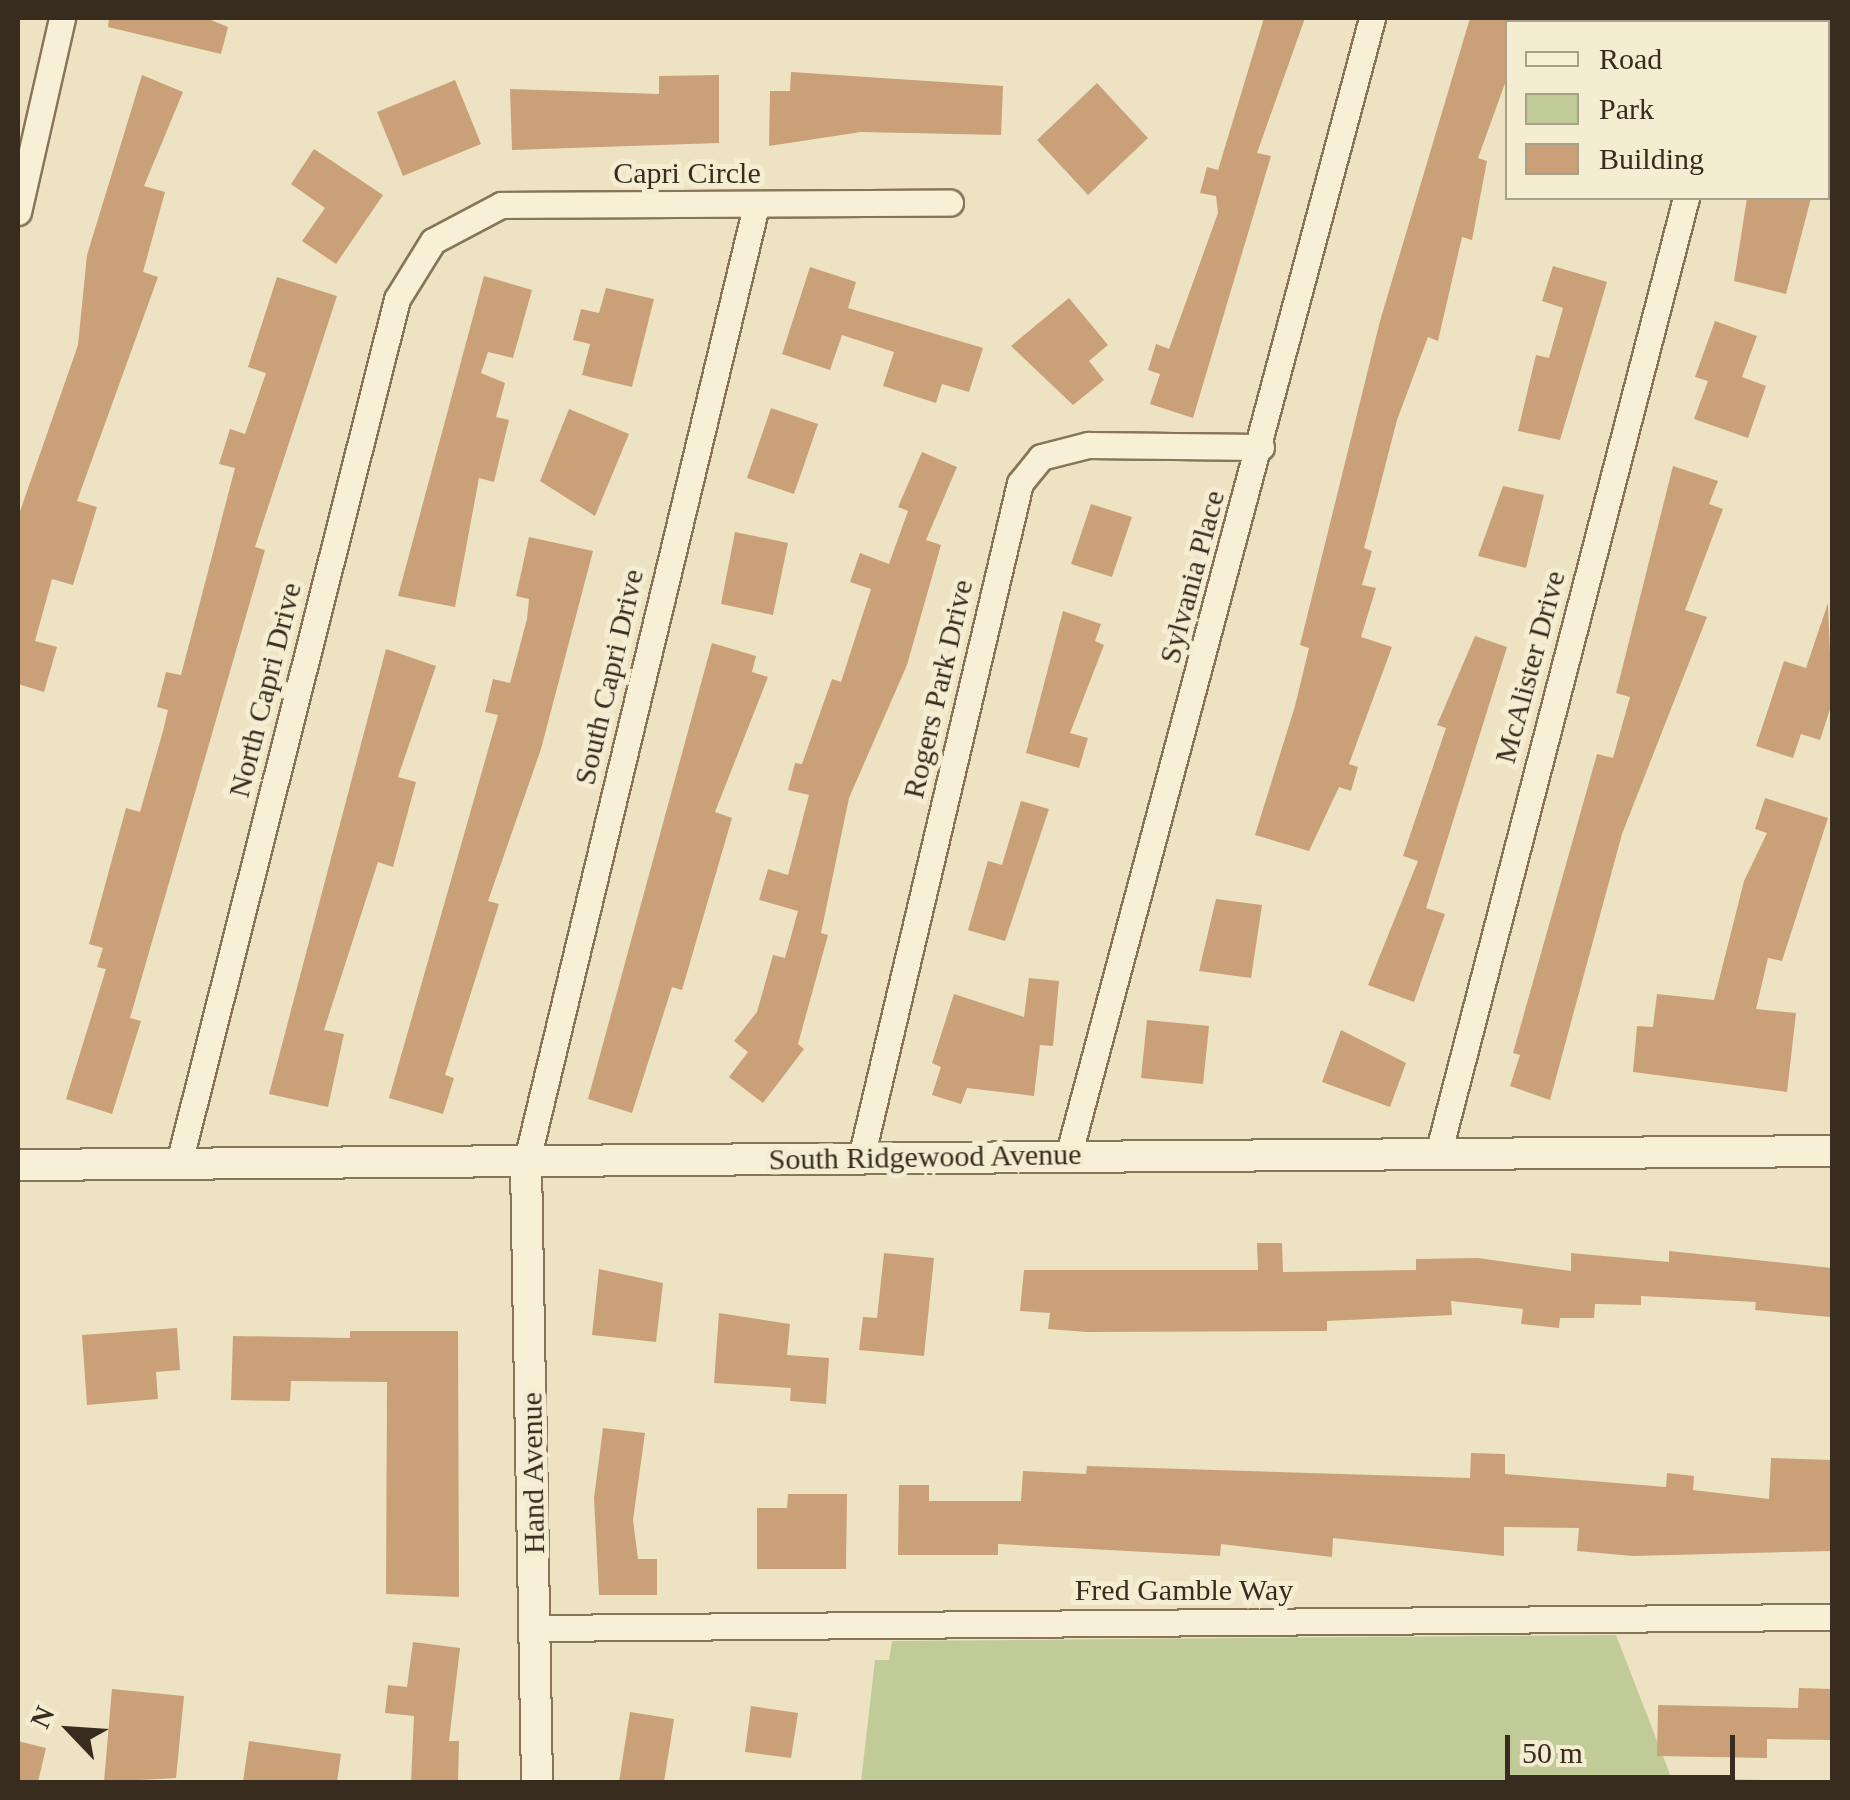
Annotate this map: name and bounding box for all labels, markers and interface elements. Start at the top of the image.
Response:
legend [1505,20,1830,200]
text: Road [1599,42,1662,75]
text: Park [1599,92,1654,125]
text: Building [1599,142,1704,175]
street label: Capri Circle [613,155,761,191]
street label: Sylvania Place [1152,487,1232,667]
street label: South Capri Drive [567,566,651,788]
street label: McAlister Drive [1487,567,1573,767]
street label: Rogers Park Drive [895,576,981,802]
street label: North Capri Drive [221,579,309,801]
street label: South Ridgewood Avenue [768,1136,1082,1178]
street label: Hand Avenue [514,1391,552,1555]
street label: Fred Gamble Way [1074,1572,1294,1608]
north arrow [20,1680,120,1780]
text: N [24,1701,61,1733]
scale bar [1510,1715,1740,1777]
text: 50 m [1522,1736,1583,1769]

